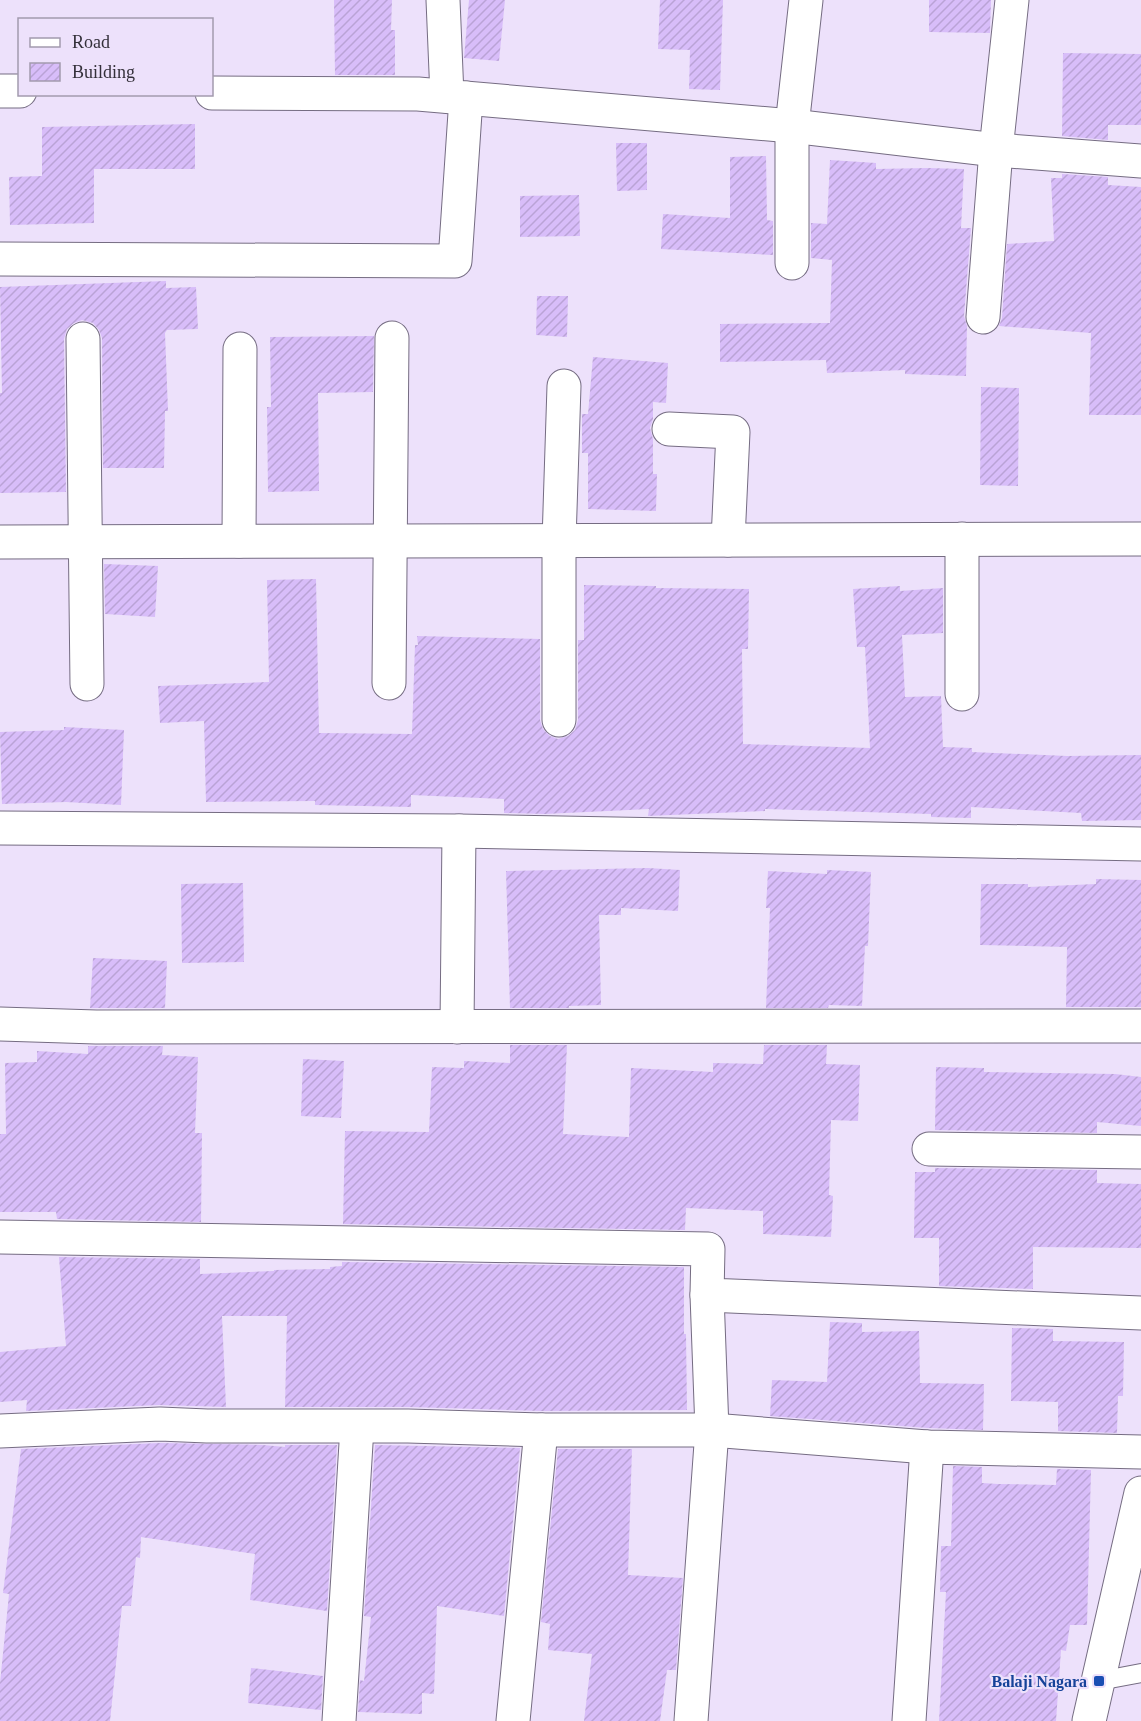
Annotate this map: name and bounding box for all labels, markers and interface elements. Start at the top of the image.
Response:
legend [18,18,213,96]
text: Road [72,32,110,52]
text: Building [72,62,135,82]
place label: Balaji Nagara [991,1673,1087,1691]
marker: Balaji Nagara [1092,1674,1106,1688]

